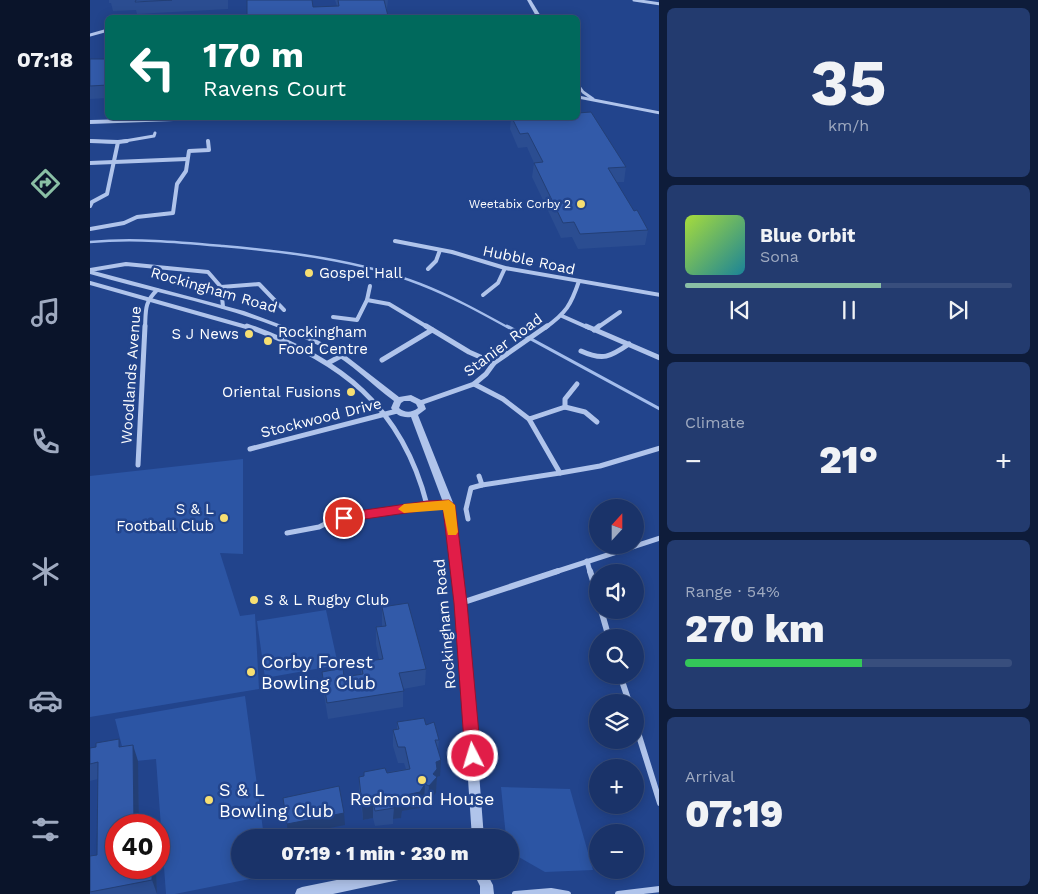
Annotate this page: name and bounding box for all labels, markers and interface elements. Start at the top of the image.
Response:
text: 170 m [203,34,304,76]
icon: left [120,35,185,100]
text: 35 [810,45,887,121]
text: 07:18 [17,47,73,72]
text: Ravens Court [203,76,346,101]
text: km/h [828,116,869,135]
icon: directions [28,166,63,201]
place label: Weetabix Corby 2 [469,197,571,211]
marker: Weetabix Corby 2 [575,198,587,210]
text: Blue Orbit [760,224,855,247]
street label: Hubble Road [481,241,577,279]
text: Sona [760,247,799,266]
street label: Rockingham Road [149,263,279,317]
place label: Gospel Hall [319,264,403,282]
marker: Gospel Hall [303,267,315,279]
icon: music [28,295,63,330]
icon: previous [726,296,754,324]
icon: pause [835,296,863,324]
icon: next [944,296,972,324]
street label: Woodlands Avenue [117,305,145,445]
street label: Stanier Road [460,310,546,380]
place label: Rockingham Food Centre [278,323,368,358]
place label: S J News [171,325,239,343]
marker: S J News [243,328,255,340]
marker: Rockingham Food Centre [262,335,274,347]
place label: Oriental Fusions [222,383,341,401]
marker: Oriental Fusions [345,386,357,398]
street label: Stockwood Drive [259,394,383,442]
text: Climate [685,413,745,432]
icon: phone [28,424,63,459]
text: 21° [819,438,878,482]
text: − [685,444,702,477]
text: + [995,444,1012,477]
pin [323,497,365,539]
north arrow [589,499,644,554]
map controls [589,499,644,879]
place label: S & L Football Club [116,500,214,535]
icon: arrive [330,504,358,532]
marker: S & L Football Club [218,512,230,524]
icon: climate [28,554,63,589]
street label: Rockingham Road [430,558,460,690]
button: sound [589,564,644,619]
text: Range · 54% [685,582,780,601]
place label: S & L Rugby Club [264,591,389,609]
marker: S & L Rugby Club [248,594,260,606]
text: 270 km [685,607,825,651]
button: search [589,629,644,684]
place label: Corby Forest Bowling Club [261,651,376,693]
marker: Corby Forest Bowling Club [245,666,257,678]
icon: car [28,683,63,718]
button: layers [589,694,644,749]
position arrow [446,729,498,781]
button: + [589,759,644,814]
text: Arrival [685,767,735,786]
marker: Redmond House [416,774,428,786]
place label: S & L Bowling Club [219,779,334,821]
place label: Redmond House [350,788,494,809]
text: 07:19 [685,792,783,836]
marker: S & L Bowling Club [203,794,215,806]
icon: filters [28,812,63,847]
speed limit sign: 40 [105,814,170,879]
button: − [589,824,644,879]
text: 07:19 · 1 min · 230 m [281,842,469,865]

